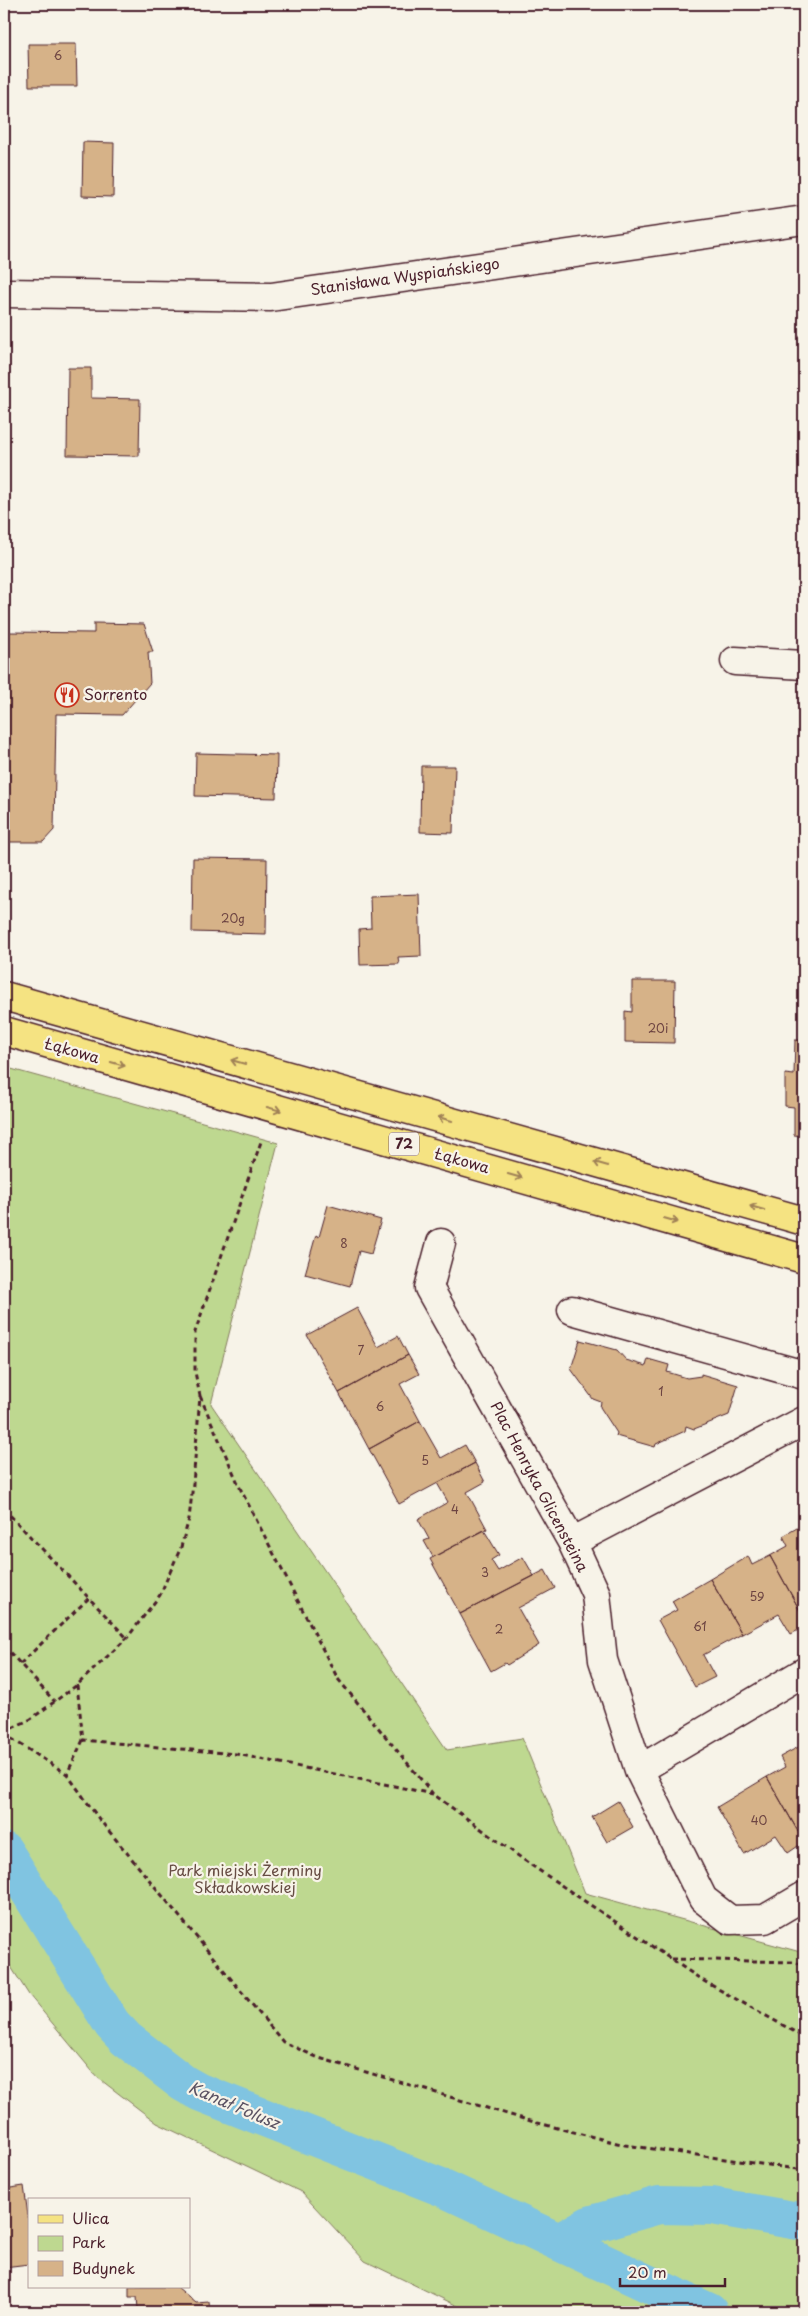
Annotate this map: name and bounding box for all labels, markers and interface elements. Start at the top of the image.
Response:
house number: 6 [54,46,62,64]
street label: Stanisława Wyspiańskiego [309,251,501,300]
restaurant icon: Sorrento [54,682,80,708]
place label: Sorrento [84,682,147,705]
house number: 20g [221,909,245,927]
house number: 20i [648,1019,668,1037]
street label: Łąkowa [42,1031,103,1068]
one-way arrow [230,1056,246,1066]
one-way arrow [109,1060,125,1070]
one-way arrow [265,1105,281,1115]
one-way arrow [437,1114,453,1124]
road number: 72 [389,1132,419,1156]
street label: Łąkowa [432,1141,493,1178]
one-way arrow [593,1158,609,1168]
one-way arrow [507,1171,523,1181]
one-way arrow [750,1203,766,1212]
one-way arrow [663,1216,679,1225]
house number: 8 [340,1234,348,1252]
house number: 7 [358,1341,365,1359]
house number: 1 [658,1382,664,1400]
house number: 6 [376,1397,384,1415]
street label: Plac Henryka Glicensteina [486,1397,595,1576]
house number: 5 [421,1451,429,1469]
house number: 4 [451,1500,459,1518]
house number: 3 [481,1563,489,1581]
house number: 59 [750,1587,764,1605]
house number: 61 [693,1617,707,1635]
house number: 2 [495,1620,503,1638]
house number: 40 [751,1811,768,1829]
park label: Park miejski Żerminy Składkowskiej [168,1858,322,1898]
water label: Kanał Folusz [185,2074,286,2135]
legend [28,2198,190,2288]
text: Ulica [72,2206,110,2229]
text: Park [72,2230,106,2253]
text: Budynek [72,2256,135,2279]
scale bar [620,2256,726,2288]
text: 20 m [628,2260,667,2283]

